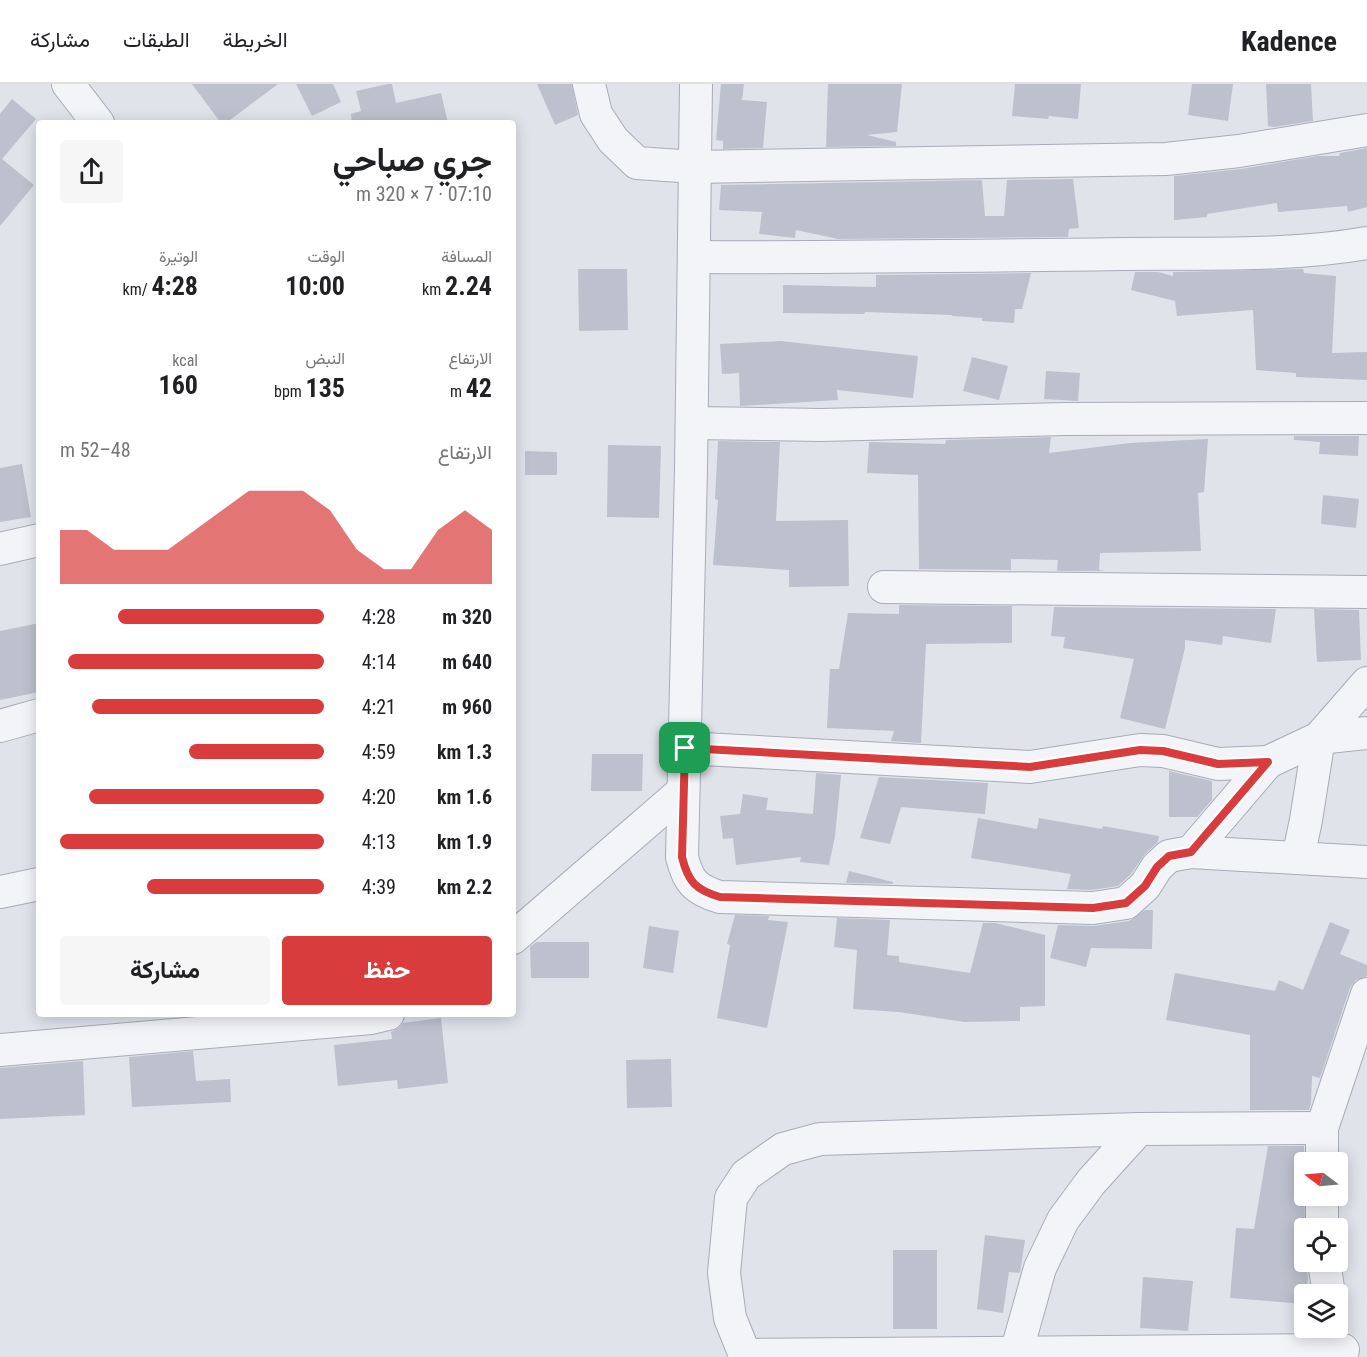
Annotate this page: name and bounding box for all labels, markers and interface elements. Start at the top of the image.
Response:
text: Kadence [1241,25,1337,58]
text: مشاركة [30,28,90,52]
text: الطبقات [123,28,190,52]
text: الخريطة [223,28,288,52]
button: share [60,140,123,203]
text: جري صباحي [332,140,492,179]
text: 07:10 · 7 × 320 m [356,182,492,206]
text: الوتيرة [159,247,198,266]
text: الوقت [307,247,345,266]
text: المسافة [441,247,492,266]
text: 4:28 [151,271,198,301]
text: 10:00 [285,271,345,301]
text: 2.24 [445,271,492,301]
text: /km [123,280,151,299]
text: km [422,280,445,299]
text: النبض [305,349,345,368]
text: الارتفاع [449,349,492,368]
text: kcal [172,351,198,370]
text: 160 [159,370,198,400]
text: 135 [306,373,345,403]
text: 42 [466,373,492,403]
text: bpm [274,382,306,401]
text: m [450,382,466,401]
text: 48–52 m [60,438,131,462]
text: الارتفاع [438,440,492,464]
text: 4:28 [362,605,396,629]
text: 320 m [442,605,492,629]
text: 4:14 [362,650,396,674]
text: 640 m [442,650,492,674]
text: 4:21 [362,695,396,719]
text: 960 m [442,695,492,719]
pin [659,722,710,773]
icon: arrive [668,731,701,764]
text: 4:59 [362,740,396,764]
text: 1.3 km [437,740,492,764]
text: 4:20 [362,785,396,809]
text: 1.6 km [437,785,492,809]
text: 4:13 [362,830,396,854]
text: 1.9 km [437,830,492,854]
text: 4:39 [362,875,396,899]
text: 2.2 km [437,875,492,899]
button: مشاركة [60,936,270,1005]
button: حفظ [282,936,492,1005]
north arrow [1294,1152,1348,1206]
map controls [1294,1152,1348,1338]
button: locate [1294,1218,1348,1272]
button: layers [1294,1284,1348,1338]

